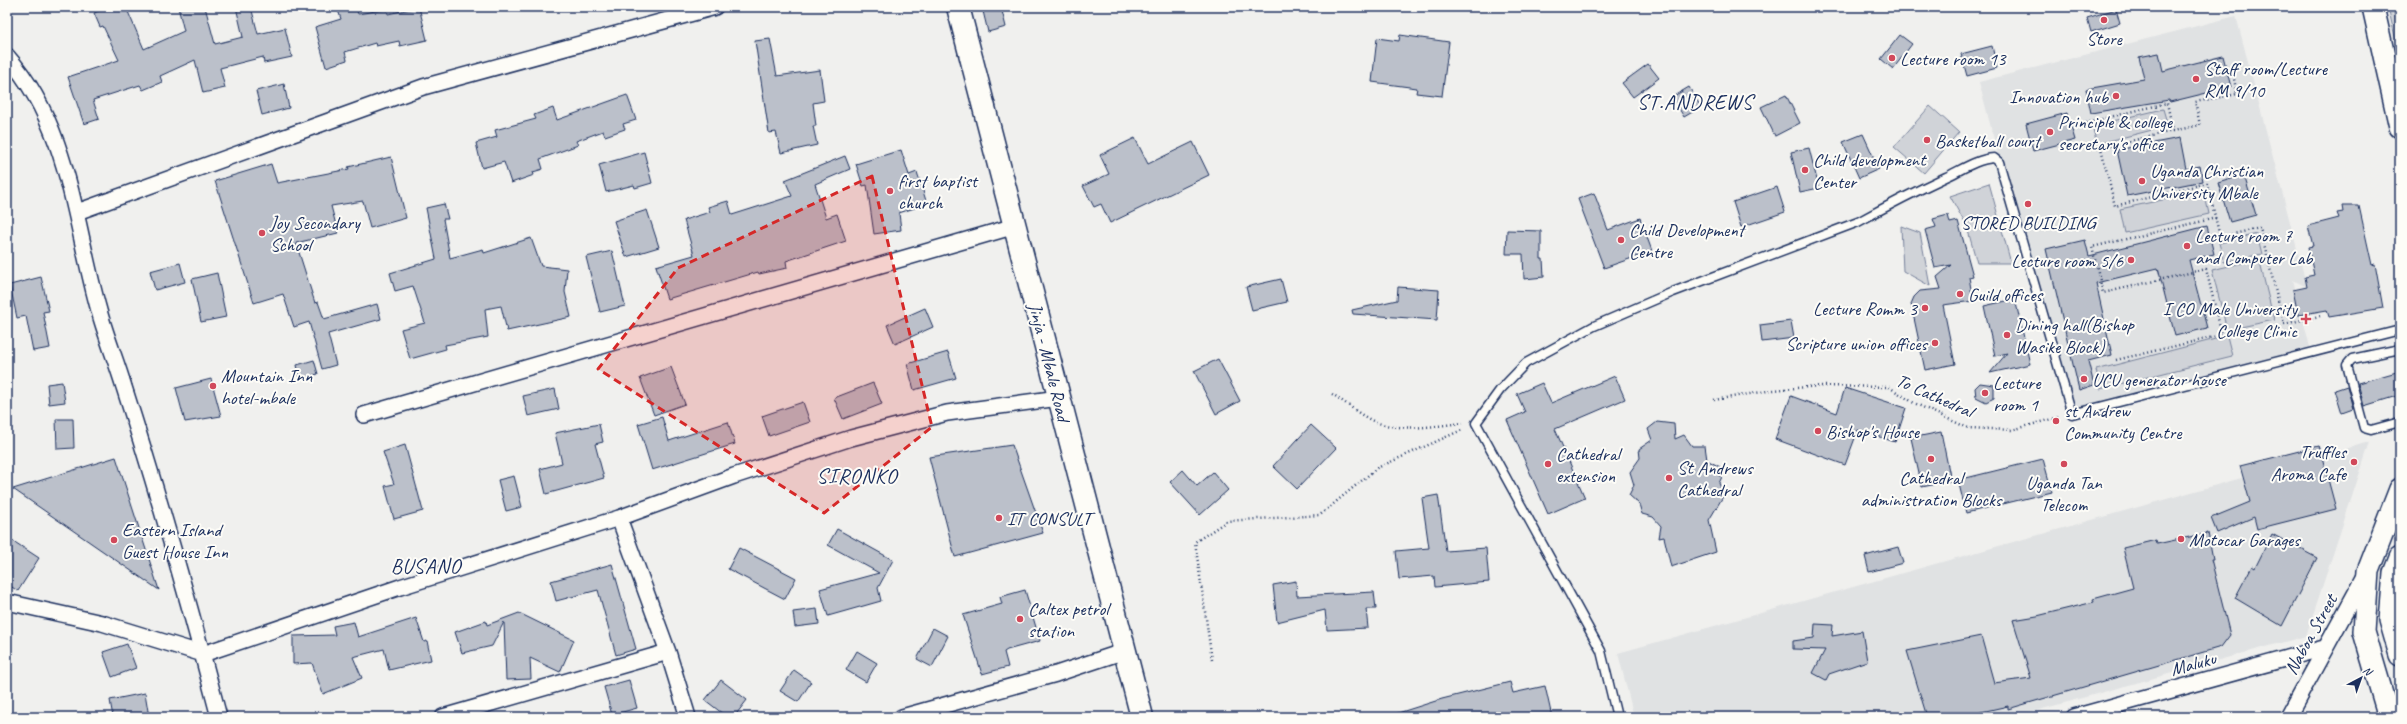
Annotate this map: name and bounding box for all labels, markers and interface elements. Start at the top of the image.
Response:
marker: Store [2099,15,2109,25]
place label: Store [2086,27,2124,51]
place label: Lecture room 13 [1900,47,2007,71]
marker: Lecture room 13 [1887,53,1897,63]
place label: Staff room/Lecture RM 9/10 [2204,57,2329,103]
marker: Staff room/Lecture RM 9/10 [2191,74,2201,84]
place label: Innovation hub [2009,85,2110,109]
district label: ST.ANDREWS [1637,89,1756,115]
marker: Innovation hub [2111,91,2121,101]
place label: Principle & college secretary's office [2058,110,2174,156]
marker: Principle & college secretary's office [2045,127,2055,137]
place label: Basketball court [1935,129,2042,153]
marker: Basketball court [1922,135,1932,145]
place label: Child development Center [1813,148,1927,194]
place label: Uganda Christian University Mbale [2150,159,2264,205]
marker: Child development Center [1800,165,1810,175]
place label: first baptist church [898,169,979,215]
marker: Uganda Christian University Mbale [2137,176,2147,186]
marker: first baptist church [885,186,895,196]
marker: STORED BUILDING [2023,199,2033,209]
place label: Joy Secondary School [269,211,361,257]
place label: STORED BUILDING [1961,211,2098,235]
place label: Child Development Centre [1629,218,1747,264]
place label: Lecture room 7 and Computer Lab [2195,224,2314,270]
marker: Joy Secondary School [257,228,267,238]
marker: Child Development Centre [1616,235,1626,245]
marker: Lecture room 7 and Computer Lab [2182,241,2192,251]
place label: Lecture room 5/6 [2011,249,2124,273]
marker: Lecture room 5/6 [2126,255,2136,265]
place label: Guild offices [1968,283,2045,307]
marker: Guild offices [1955,289,1965,299]
place label: Lecture Romm 3 [1813,297,1918,321]
place label: I CO Male University College Clinic [2163,297,2299,343]
street label: Jinja - Mbale Road [1022,300,1076,426]
marker: Lecture Romm 3 [1920,303,1930,313]
place label: Dining hall(Bishop Wasike Block) [2015,313,2136,359]
marker: I CO Male University College Clinic [2300,313,2312,325]
marker: Dining hall(Bishop Wasike Block) [2002,330,2012,340]
place label: Scripture union offices [1785,332,1929,356]
marker: Scripture union offices [1930,338,1940,348]
place label: Mountain Inn hotel-mbale [221,364,313,410]
street label: To Cathedral [1892,368,1980,425]
place label: UCU generator house [2092,368,2227,392]
place label: Lecture room 1 [1993,371,2042,417]
marker: UCU generator house [2079,374,2089,384]
marker: Mountain Inn hotel-mbale [208,381,218,391]
marker: Lecture room 1 [1980,388,1990,398]
place label: st Andrew Community Centre [2064,399,2183,445]
marker: st Andrew Community Centre [2051,416,2061,426]
place label: Bishop's House [1826,420,1921,444]
marker: Bishop's House [1813,426,1823,436]
place label: Truffles Aroma Cafe [2271,440,2348,486]
place label: Cathedral extension [1556,442,1623,488]
marker: Cathedral administration Blocks [1926,454,1936,464]
place label: St Andrews Cathedral [1677,456,1754,502]
marker: Truffles Aroma Cafe [2349,457,2359,467]
marker: Cathedral extension [1543,459,1553,469]
marker: Uganda Tan Telecom [2059,459,2069,469]
district label: SIRONKO [817,463,899,489]
place label: Cathedral administration Blocks [1861,466,2003,512]
place label: Uganda Tan Telecom [2026,471,2102,517]
marker: St Andrews Cathedral [1664,473,1674,483]
place label: IT CONSULT [1007,507,1096,531]
marker: IT CONSULT [994,513,1004,523]
place label: Eastern Island Guest House Inn [122,518,228,564]
place label: Motocar Garages [2189,528,2301,552]
marker: Motocar Garages [2176,534,2186,544]
marker: Eastern Island Guest House Inn [109,535,119,545]
district label: BUSANO [391,553,463,579]
street label: Naboa Street [2279,589,2344,679]
place label: Caltex petrol station [1028,597,1112,643]
marker: Caltex petrol station [1015,614,1025,624]
street label: Maluku [2168,646,2220,682]
north arrow [2341,658,2381,698]
text: N [2360,663,2376,679]

